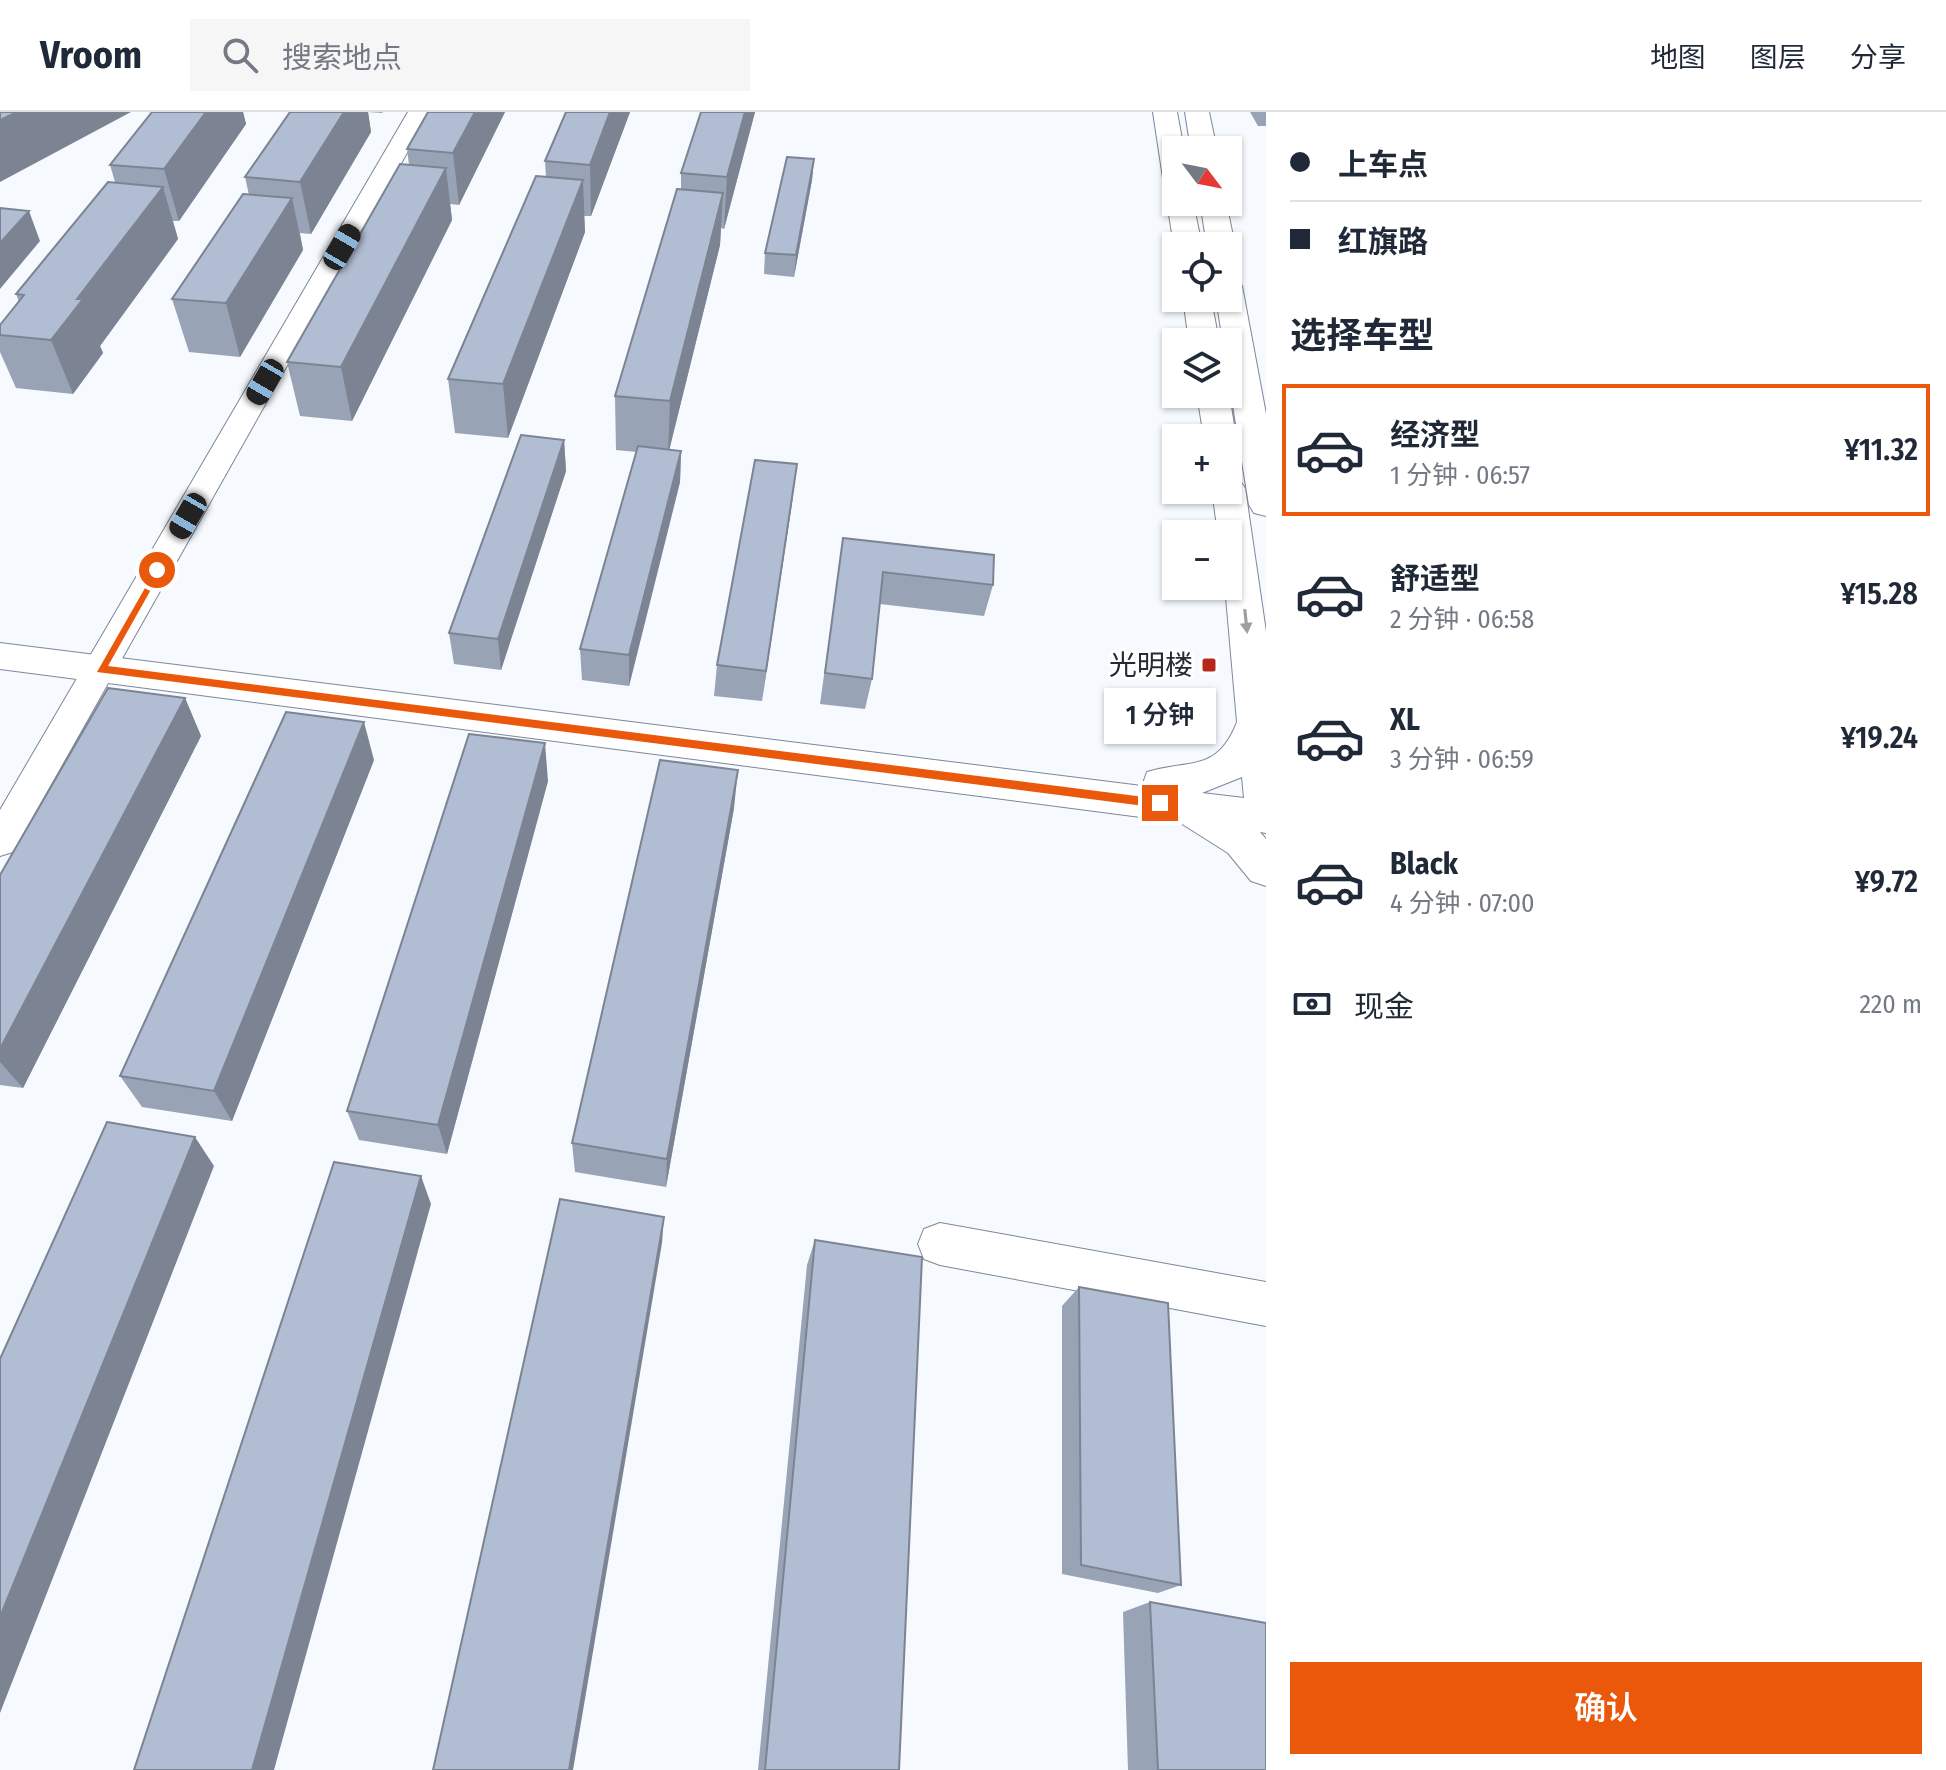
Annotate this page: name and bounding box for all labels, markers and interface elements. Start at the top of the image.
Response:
search box [190,19,750,91]
text: Vroom [40,32,142,78]
icon: search [218,33,262,77]
text: 搜索地点 [282,40,402,76]
text: 地图 [1650,41,1706,74]
text: 图层 [1750,41,1806,74]
text: 分享 [1850,41,1906,74]
north arrow [1162,136,1242,216]
map controls [1162,136,1242,600]
text: 上车点 [1338,147,1428,183]
car [320,220,364,274]
text: 红旗路 [1338,224,1428,260]
button: locate [1162,232,1242,312]
text: 选择车型 [1290,314,1434,358]
button: layers [1162,328,1242,408]
car [243,355,287,409]
icon: car [1294,414,1366,486]
text: 经济型 [1390,417,1480,453]
button: + [1162,424,1242,504]
text: ¥11.32 [1844,432,1918,468]
text: 1 分钟 · 06:57 [1390,460,1530,491]
car [166,489,210,543]
button: − [1162,520,1242,600]
route start [139,552,175,588]
icon: car [1294,558,1366,630]
text: 舒适型 [1390,561,1480,597]
text: ¥15.28 [1840,576,1918,612]
text: 2 分钟 · 06:58 [1390,604,1534,635]
one-way arrow [1240,609,1253,634]
place label: 光明楼 [1109,649,1193,682]
marker: 光明楼 [1200,656,1218,674]
callout: 1 分钟 [1104,687,1216,743]
text: 1 分钟 [1126,700,1194,731]
icon: car [1294,702,1366,774]
text: XL [1390,702,1420,738]
text: ¥19.24 [1841,720,1918,756]
text: 3 分钟 · 06:59 [1390,744,1534,775]
route end [1142,785,1178,821]
icon: car [1294,846,1366,918]
text: Black [1390,846,1458,882]
text: ¥9.72 [1855,864,1918,900]
text: 4 分钟 · 07:00 [1390,888,1535,919]
icon: cash [1290,982,1334,1026]
text: 现金 [1354,989,1414,1025]
text: 220 m [1859,989,1922,1020]
button: 确认 [1290,1662,1922,1754]

